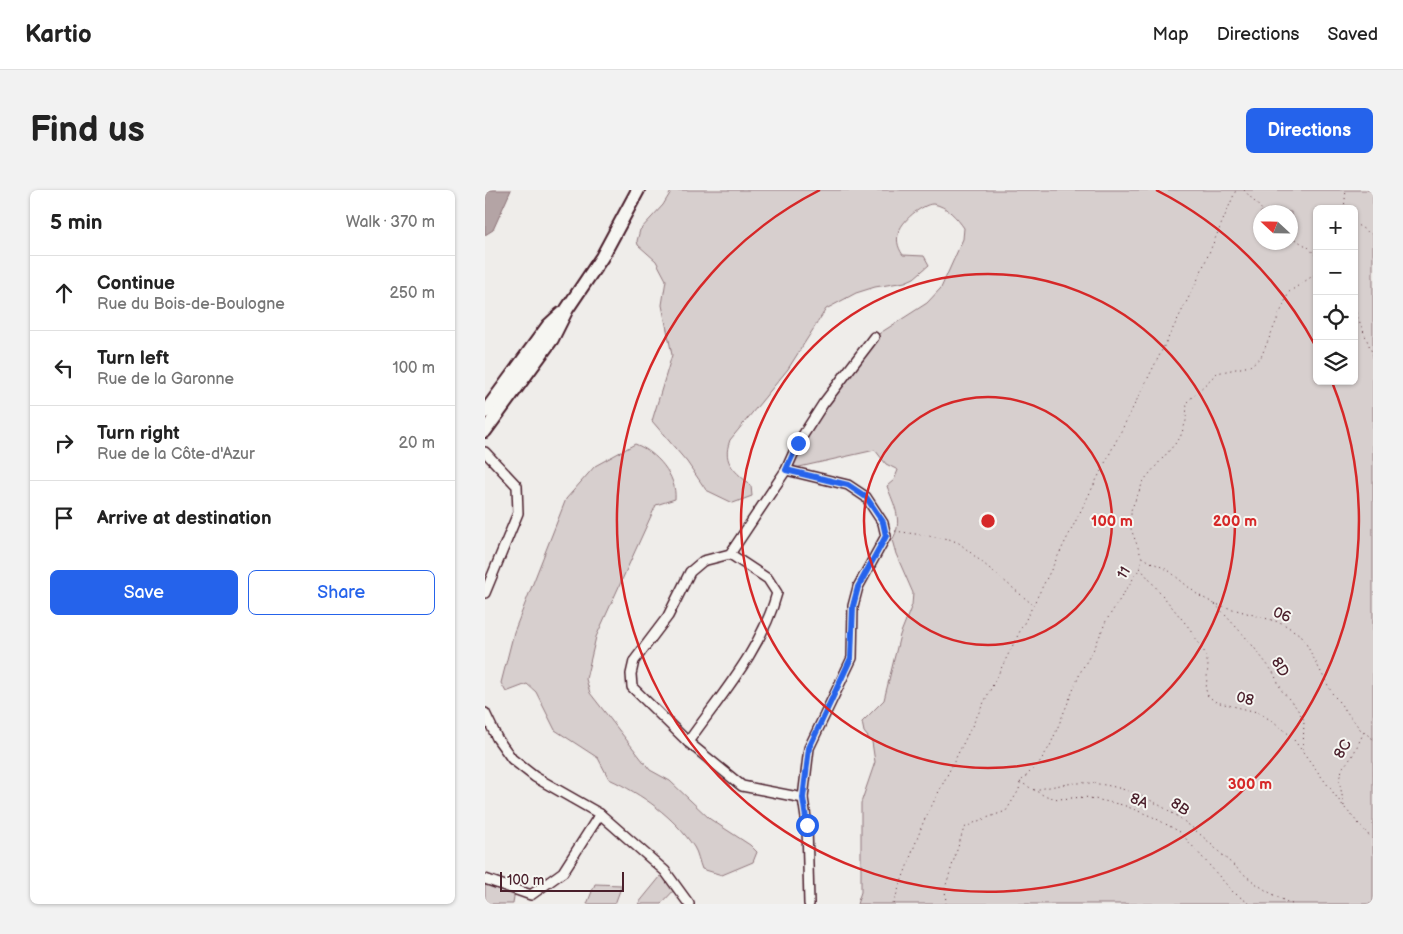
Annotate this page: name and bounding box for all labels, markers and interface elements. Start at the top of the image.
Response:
text: Kartio [25,20,92,49]
text: Map [1153,24,1189,45]
text: Directions [1217,24,1299,45]
text: Saved [1327,24,1378,45]
button: Directions [1246,108,1373,153]
text: Find us [30,109,145,152]
north arrow [1253,205,1298,250]
map controls [1313,205,1358,385]
button: + [1313,205,1358,250]
text: 5 min [50,210,103,235]
text: Walk · 370 m [346,213,435,232]
button: − [1313,250,1358,295]
text: Continue [97,272,175,295]
icon: ahead [50,279,78,307]
text: 250 m [389,284,435,303]
text: Rue du Bois-de-Boulogne [97,295,285,314]
button: locate [1313,295,1358,340]
button: layers [1313,340,1358,385]
text: Turn left [97,347,169,370]
icon: left [50,354,78,382]
text: 100 m [392,359,435,378]
text: Rue de la Garonne [97,370,234,389]
text: Turn right [97,422,180,445]
icon: right [50,429,78,457]
route end [787,432,810,455]
text: 20 m [399,434,435,453]
text: Rue de la Côte-d'Azur [97,445,255,464]
icon: arrive [50,504,78,532]
text: Arrive at destination [97,507,272,530]
centre of rings [979,512,997,530]
text: 100 m [1091,512,1133,531]
text: 200 m [1213,512,1257,531]
street label: 11 [1113,563,1135,583]
button: Save [50,570,238,615]
button: Share [248,570,435,615]
street label: 06 [1270,603,1294,627]
street label: 8D [1267,654,1293,680]
street label: 08 [1234,688,1256,710]
street label: 8C [1330,736,1356,762]
text: 300 m [1228,775,1272,794]
street label: 8A [1127,789,1152,813]
street label: 8B [1167,794,1193,820]
route start [796,814,819,837]
scale bar [500,869,624,892]
text: 100 m [507,872,544,889]

